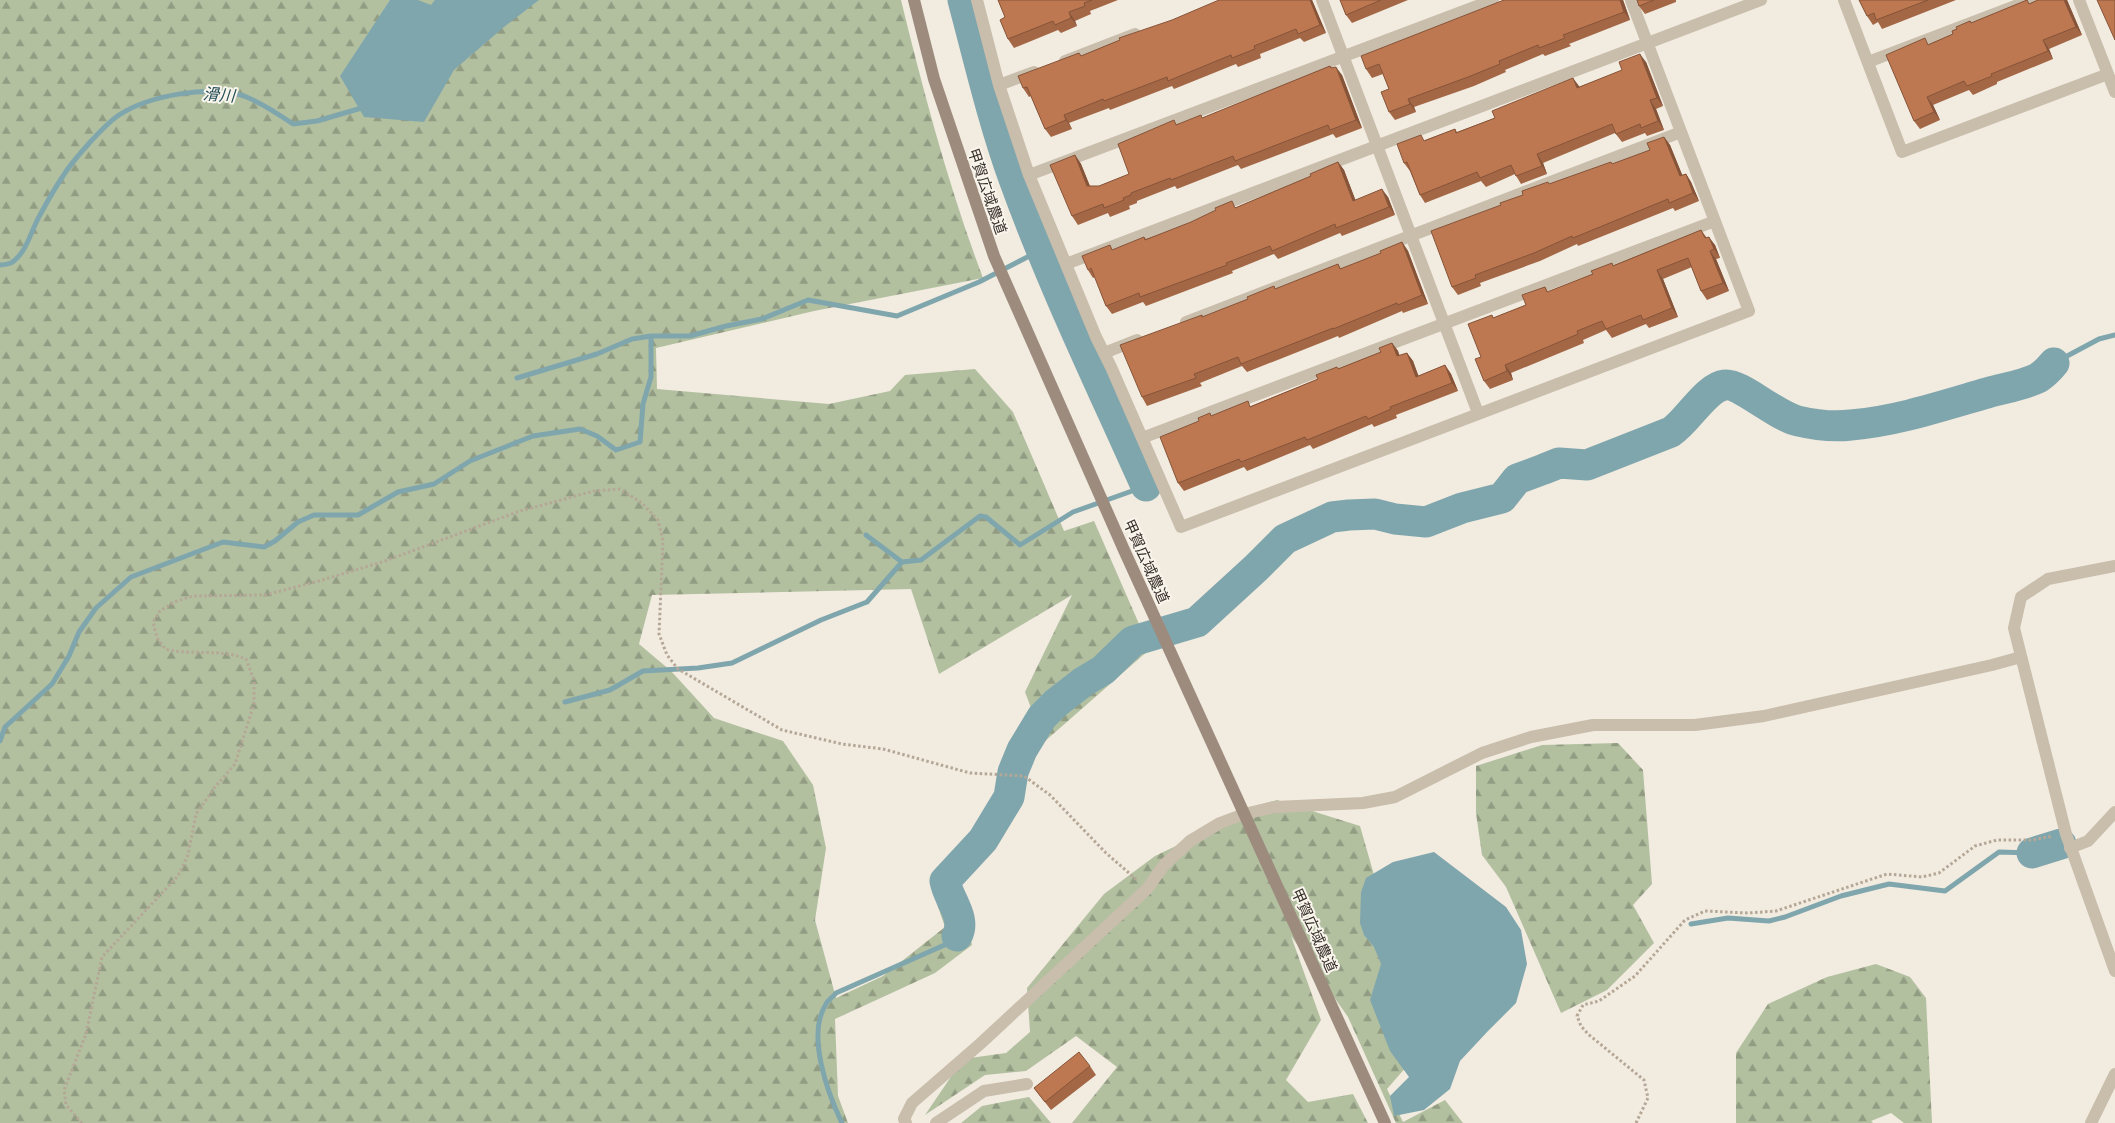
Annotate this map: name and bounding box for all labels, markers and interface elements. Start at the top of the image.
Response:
water label: 滑川 [202,83,238,105]
street label: 甲賀広域農道 [965,146,1011,236]
street label: 甲賀広域農道 [1120,516,1174,606]
street label: 甲賀広域農道 [1288,885,1342,975]

